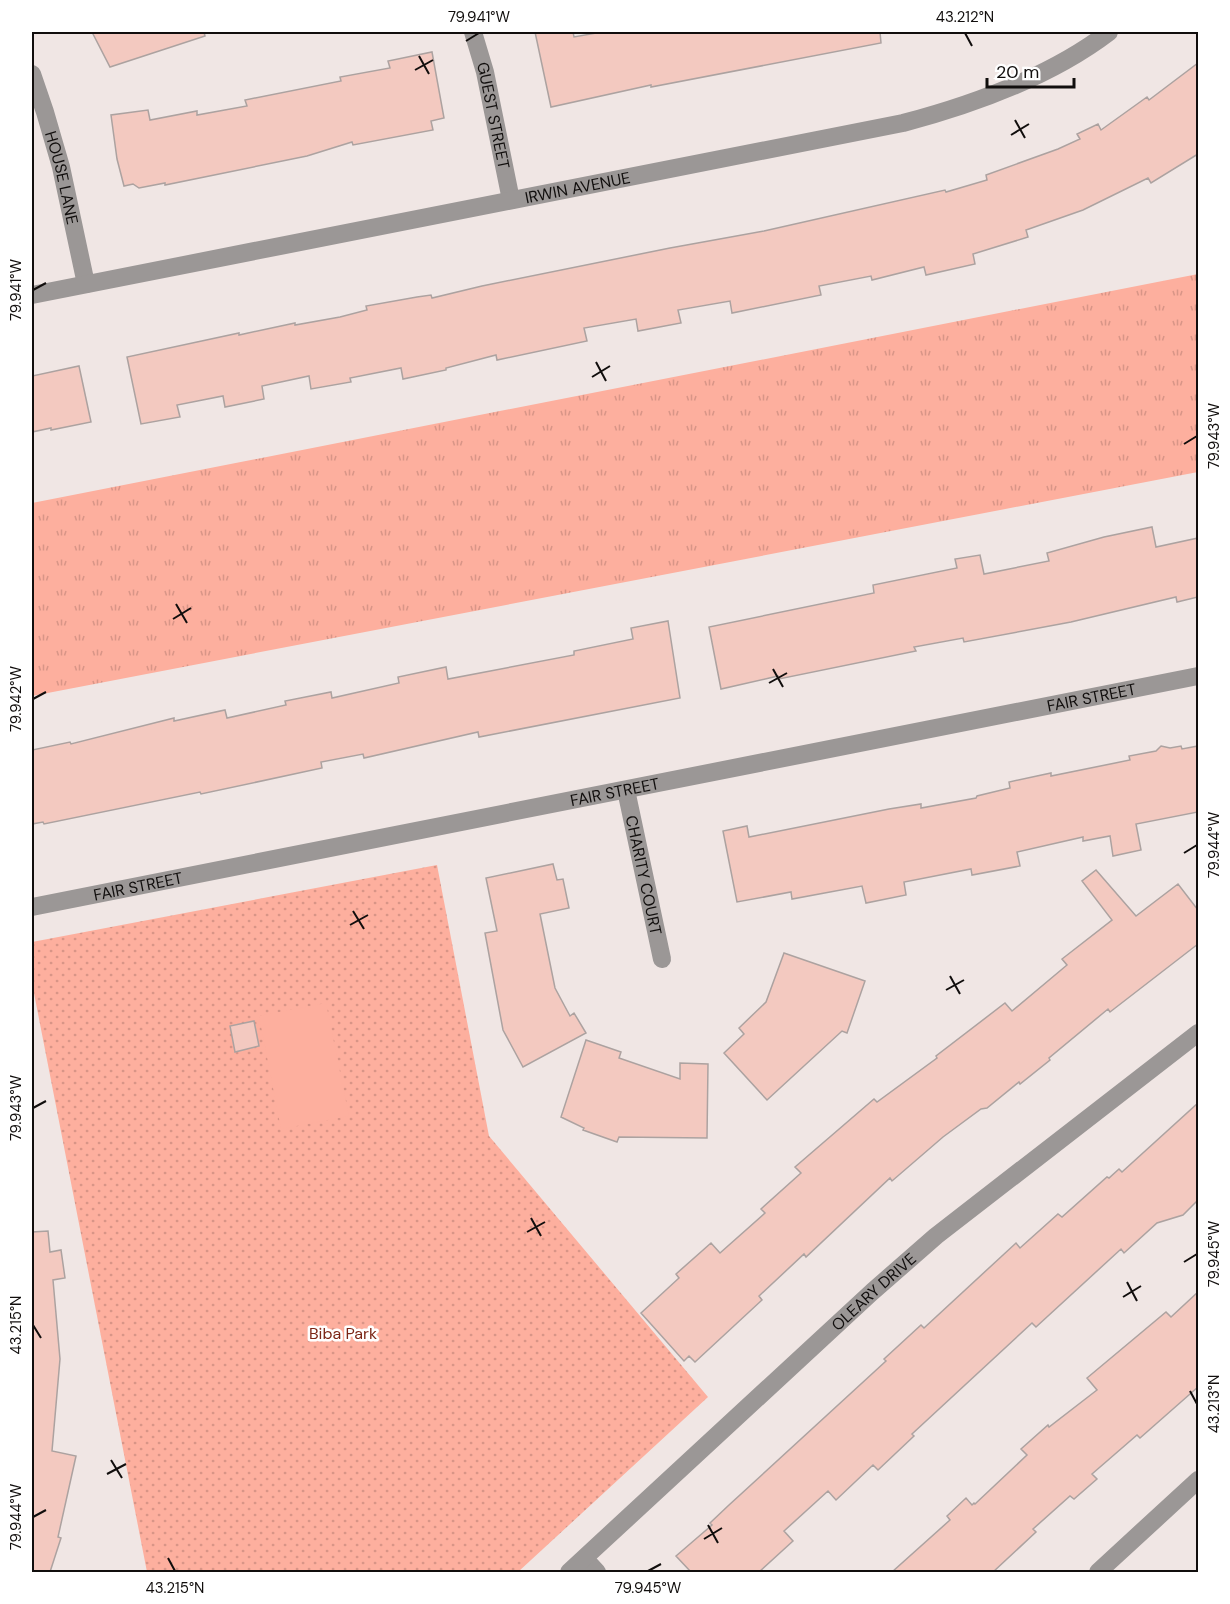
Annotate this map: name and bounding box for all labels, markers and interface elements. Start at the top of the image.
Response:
text: 79.941°W [448,7,510,27]
text: 43.212°N [936,7,994,27]
scale bar [987,51,1074,89]
street label: GUEST STREET [472,60,514,171]
text: 20 m [996,60,1039,84]
street label: HOUSE LANE [40,128,83,226]
street label: IRWIN AVENUE [523,167,632,208]
text: 79.941°W [6,259,26,321]
text: 79.943°W [1204,402,1224,469]
text: 79.942°W [6,666,26,732]
street label: FAIR STREET [1045,679,1138,717]
street label: FAIR STREET [568,773,661,811]
text: 79.944°W [1204,811,1224,878]
street label: CHARITY COURT [621,814,667,937]
street label: FAIR STREET [92,867,184,906]
text: 79.943°W [6,1074,26,1141]
text: 79.945°W [1204,1220,1224,1287]
street label: OLEARY DRIVE [827,1248,921,1335]
text: 43.215°N [6,1296,26,1354]
park label: Biba Park [309,1323,377,1344]
text: 43.213°N [1204,1375,1224,1433]
text: 79.944°W [6,1483,26,1550]
text: 43.215°N [146,1578,204,1598]
text: 79.945°W [615,1578,682,1598]

